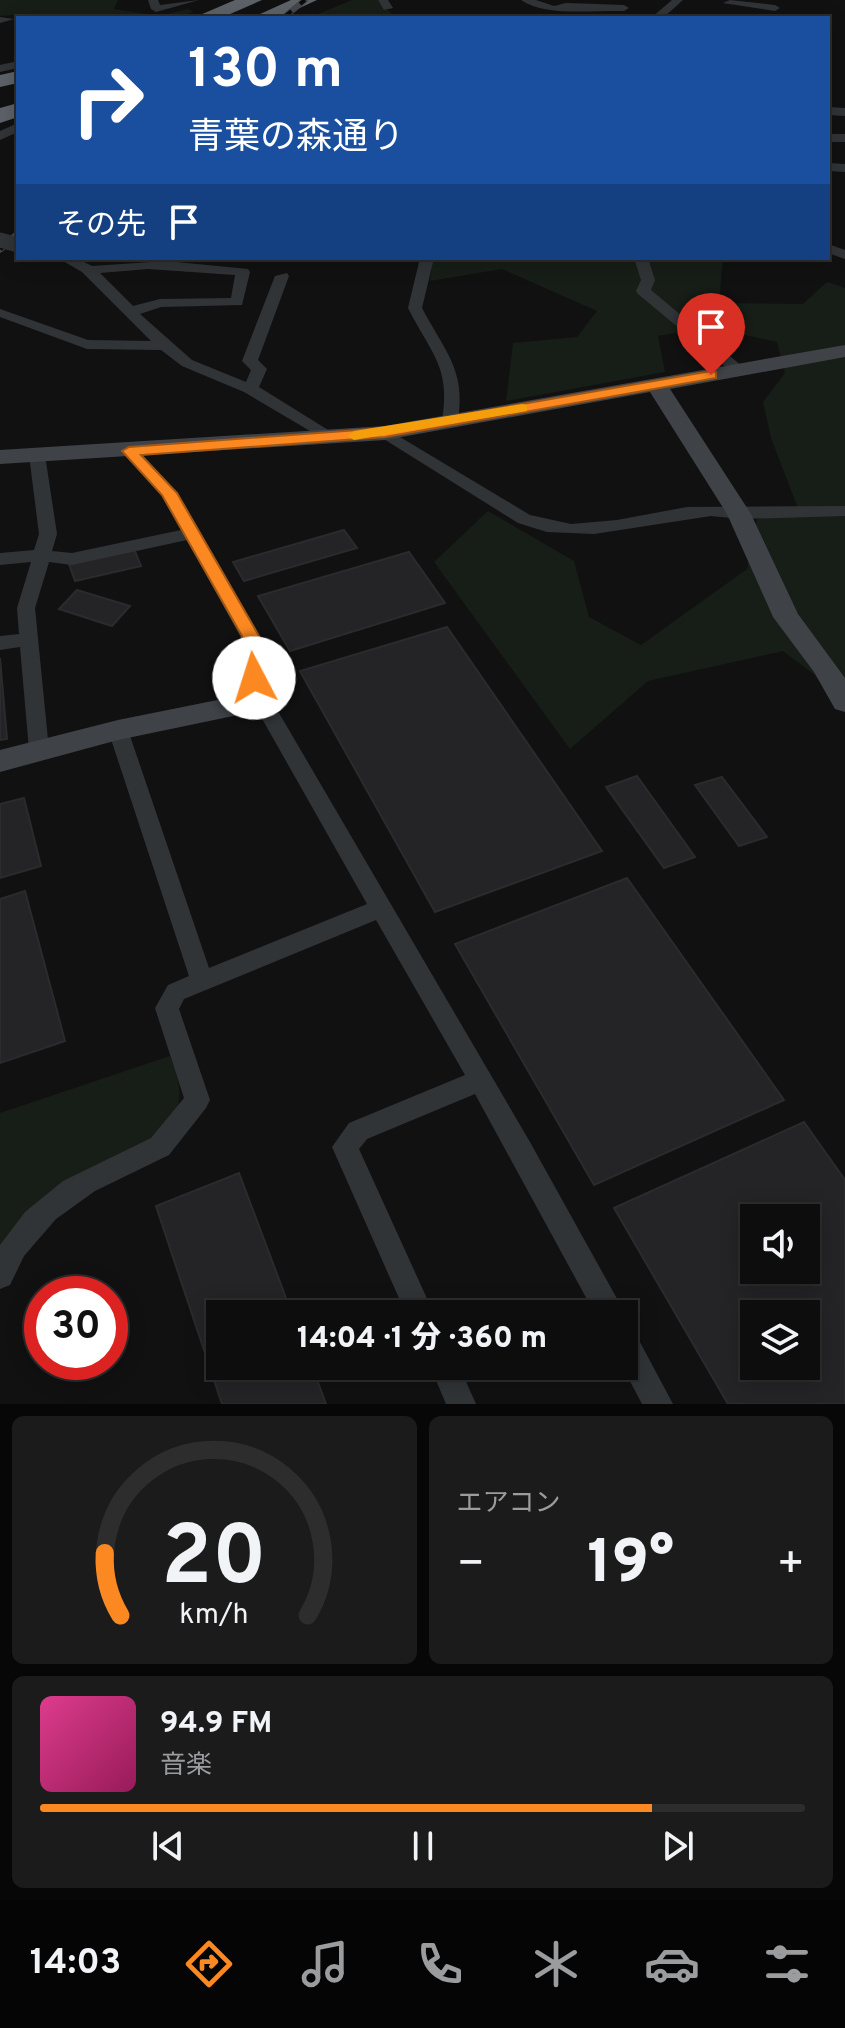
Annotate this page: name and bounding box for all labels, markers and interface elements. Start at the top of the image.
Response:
text: 130 m [188,37,343,107]
icon: right [56,48,160,152]
text: 青葉の森通り [188,116,404,162]
icon: arrive [162,200,206,244]
text: その先 [56,208,146,245]
pin [677,293,745,375]
icon: arrive [689,305,733,349]
position arrow [212,636,296,720]
map controls [740,1204,820,1380]
button: sound [740,1204,820,1284]
speed limit sign: 30 [24,1276,128,1380]
button: layers [740,1300,820,1380]
text: 14:04 · 1 分 · 360 m [297,1321,547,1358]
text: エアコン [457,1488,561,1521]
text: 20 [161,1509,267,1614]
text: 19° [587,1528,674,1604]
text: − [457,1538,485,1594]
text: + [777,1538,805,1594]
text: km/h [180,1598,249,1634]
text: 94.9 FM [160,1706,272,1743]
text: 音楽 [160,1750,212,1783]
icon: previous [146,1824,190,1868]
icon: pause [401,1824,445,1868]
icon: next [656,1824,700,1868]
icon: directions [181,1936,237,1992]
icon: music [297,1936,353,1992]
icon: phone [412,1936,468,1992]
icon: climate [528,1936,584,1992]
icon: car [644,1936,700,1992]
icon: filters [759,1936,815,1992]
text: 14:03 [30,1941,121,1987]

